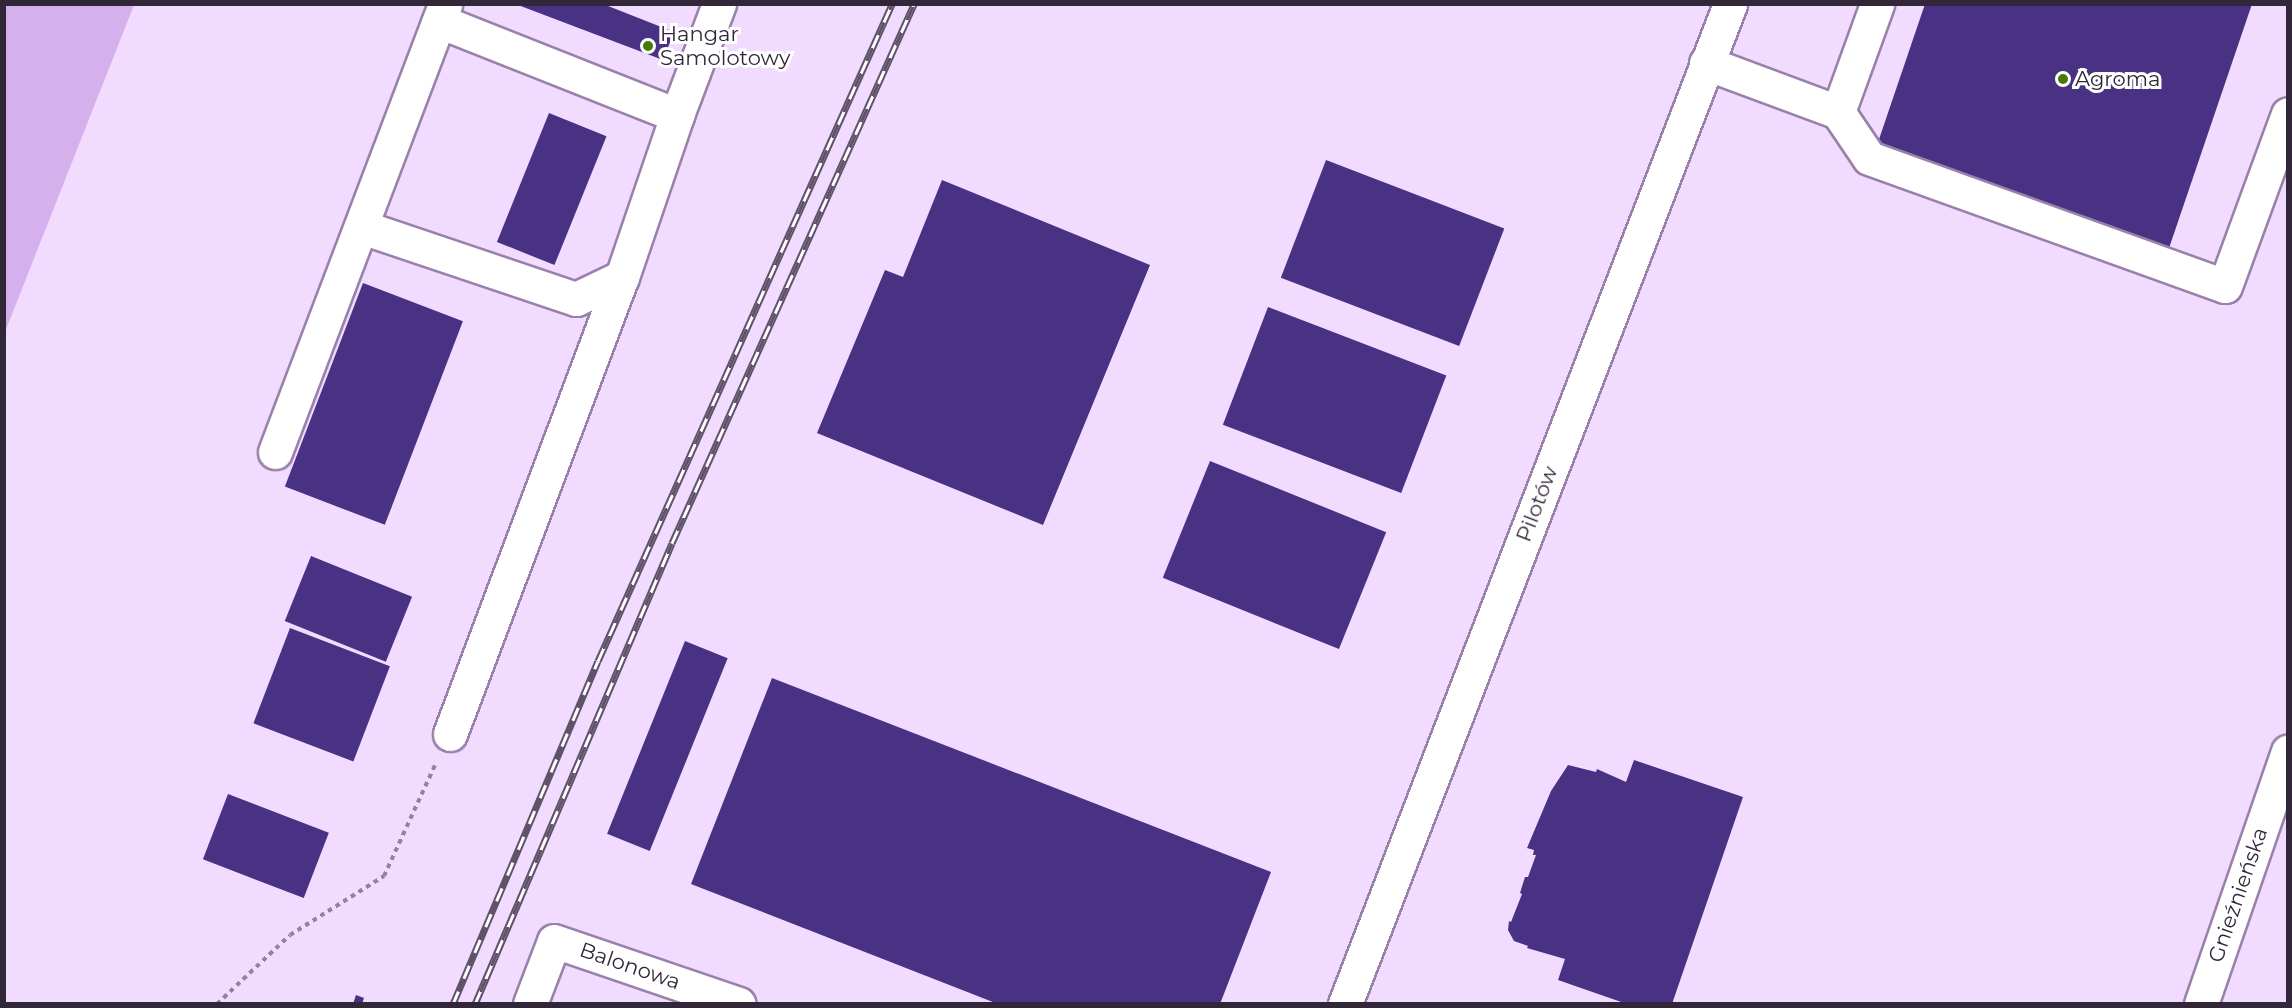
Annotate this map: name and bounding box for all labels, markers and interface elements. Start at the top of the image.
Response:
place label: Hangar Samolotowy [660,21,790,71]
marker: Hangar Samolotowy [641,39,655,53]
place label: Agroma [2075,66,2160,92]
marker: Agroma [2056,72,2070,86]
street label: Pilotów [1511,463,1563,545]
street label: Gnieźnieńska [2203,824,2273,966]
street label: Balonowa [576,937,684,995]

